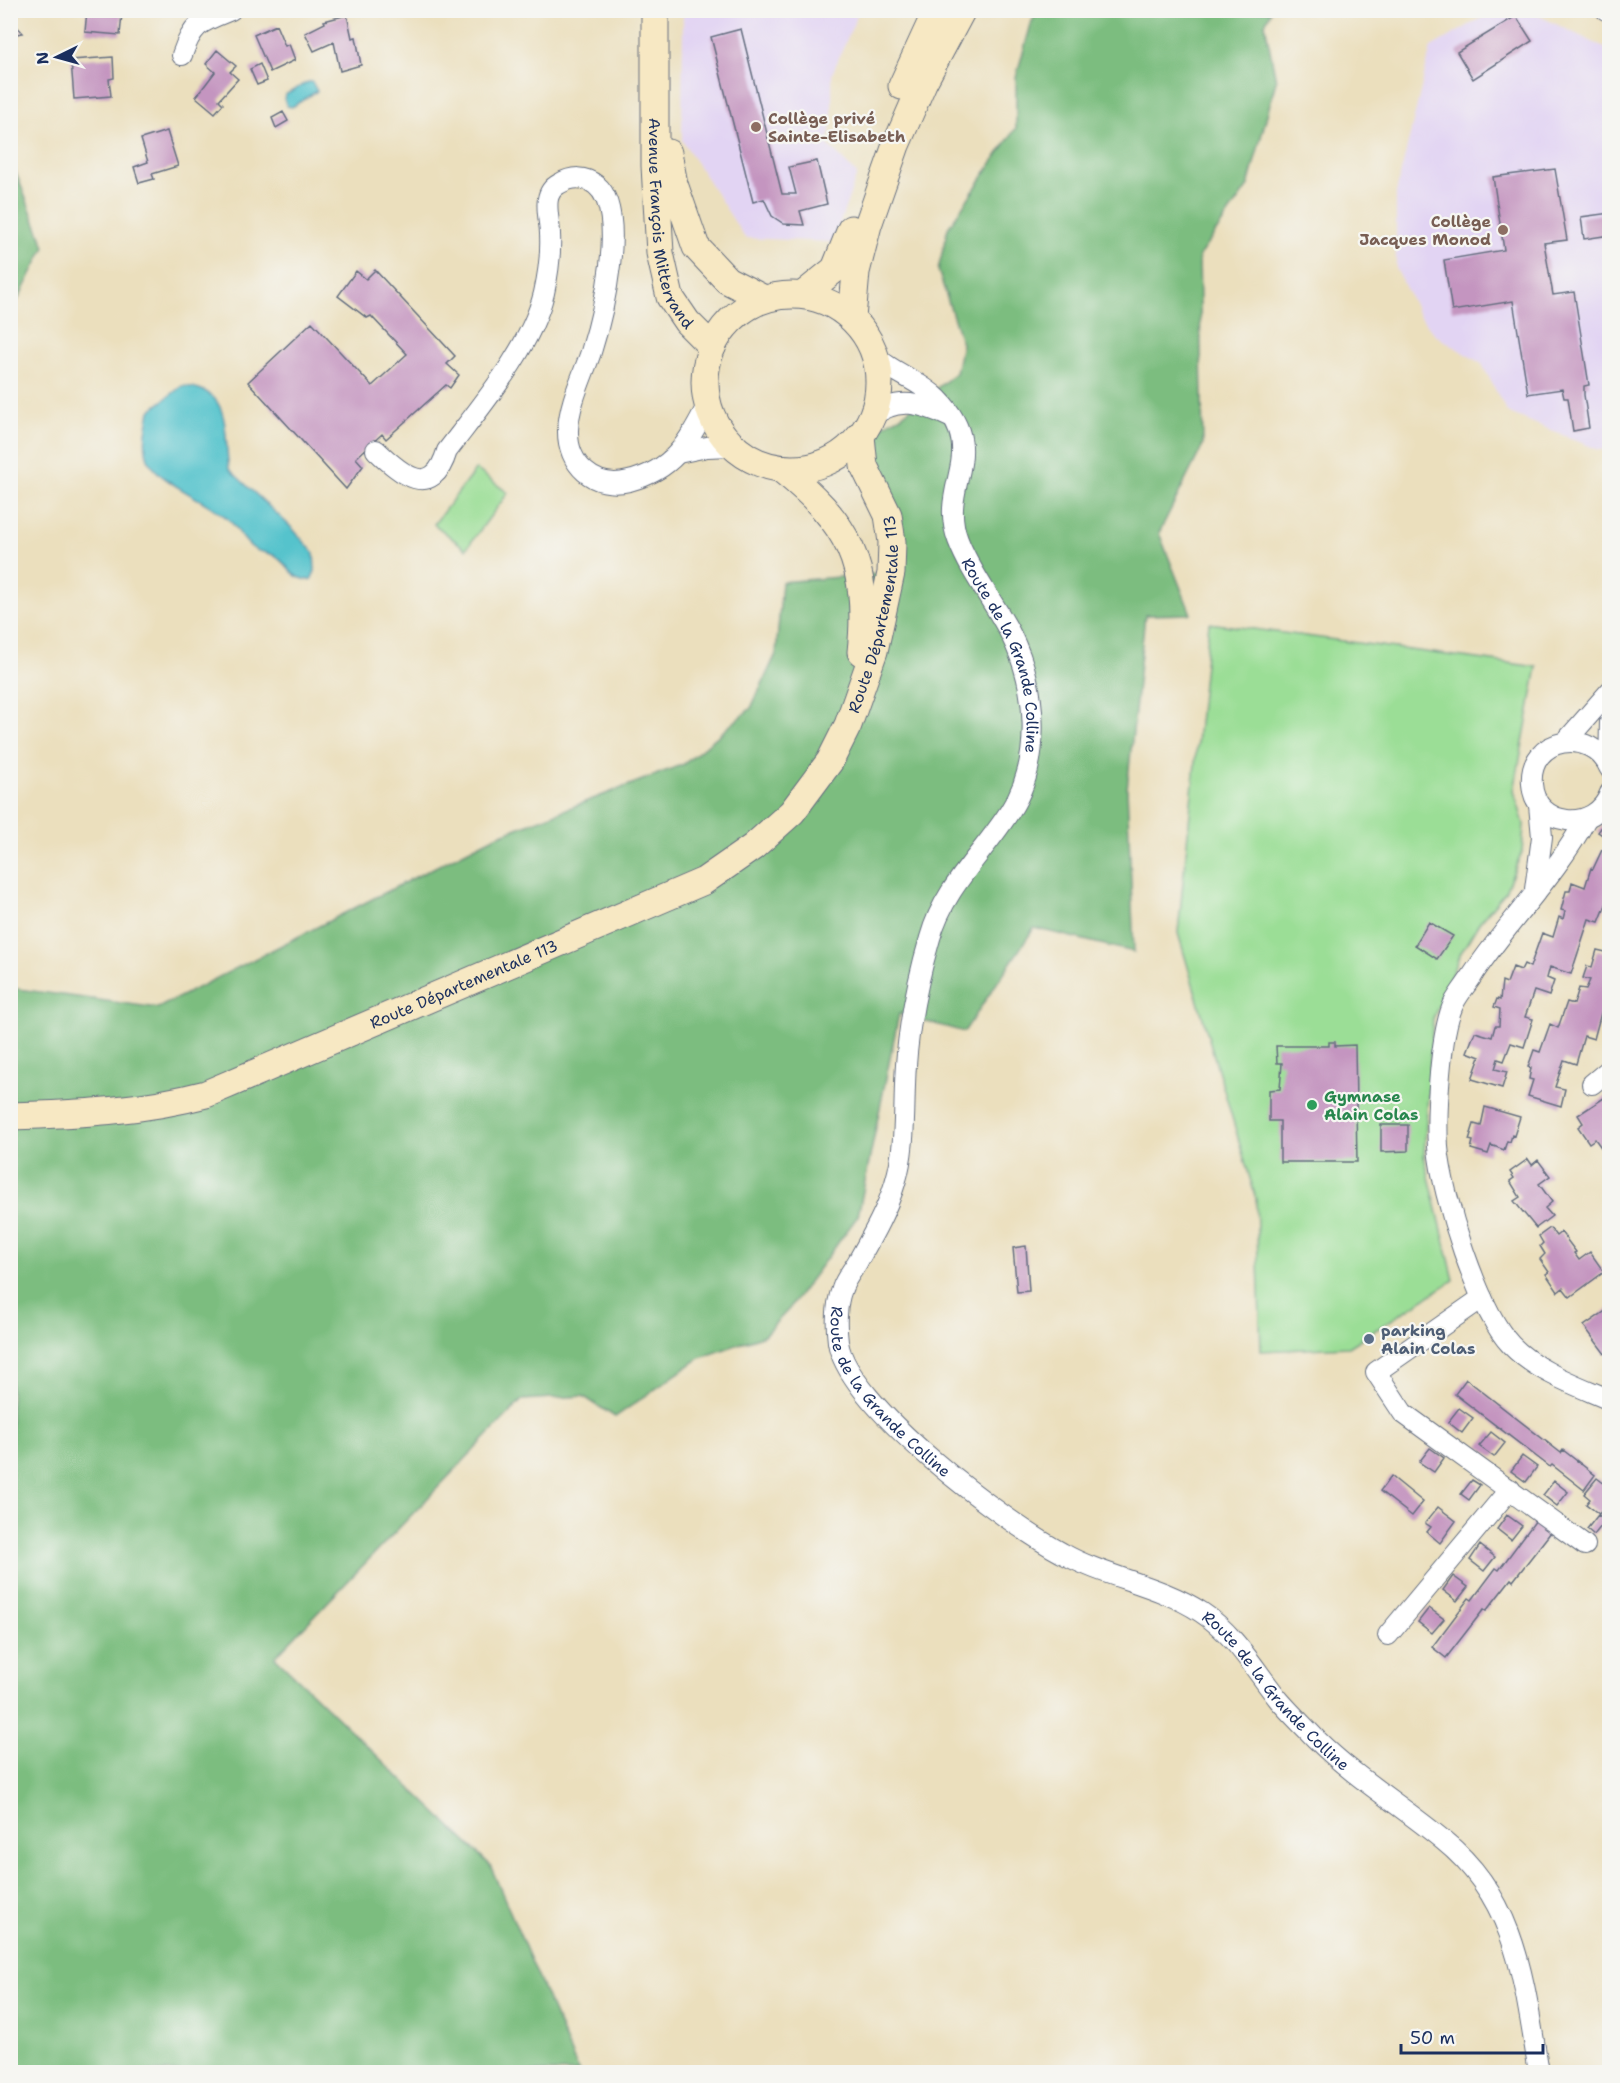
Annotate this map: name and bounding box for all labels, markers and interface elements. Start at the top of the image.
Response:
north arrow [27,27,87,87]
text: N [32,51,54,65]
place label: Collège privé Sainte-Elisabeth [768,108,906,147]
street label: Avenue François Mitterrand [644,118,698,333]
marker: Collège privé Sainte-Elisabeth [749,120,763,134]
place label: Collège Jacques Monod [1359,211,1491,250]
marker: Collège Jacques Monod [1496,223,1510,237]
street label: Route Départementale 113 [843,514,903,716]
street label: Route de la Grande Colline [957,554,1043,754]
street label: Route Départementale 113 [367,934,561,1033]
place label: Gymnase Alain Colas [1324,1086,1418,1125]
marker: Gymnase Alain Colas [1305,1098,1319,1112]
street label: Route de la Grande Colline [826,1306,955,1482]
place label: parking Alain Colas [1381,1320,1475,1359]
marker: parking Alain Colas [1362,1332,1376,1346]
street label: Route de la Grande Colline [1198,1606,1354,1775]
scale bar [1401,2017,1544,2055]
text: 50 m [1410,2026,1455,2050]

